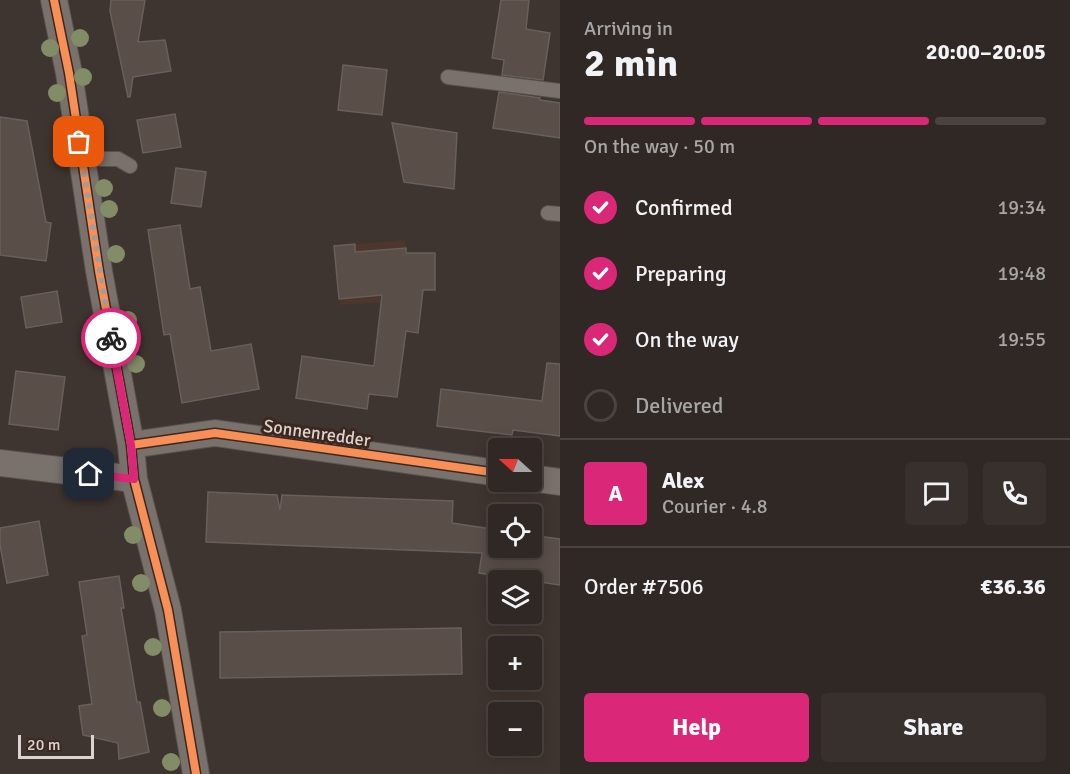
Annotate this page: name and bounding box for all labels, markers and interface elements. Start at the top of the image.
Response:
text: Arriving in [584,16,673,41]
text: 20:00–20:05 [926,38,1046,65]
text: 2 min [584,39,678,87]
pin [53,116,104,167]
icon: bag [62,125,95,158]
text: On the way · 50 m [584,134,735,159]
icon: check [584,191,617,224]
text: Confirmed [635,194,733,221]
text: 19:34 [997,195,1046,220]
icon: check [584,257,617,290]
text: Preparing [635,260,727,287]
text: 19:48 [997,261,1046,286]
courier [81,308,141,368]
icon: bike [95,322,128,355]
icon: check [584,323,617,356]
text: On the way [635,326,739,353]
text: 19:55 [997,327,1046,352]
text: Delivered [635,392,723,419]
street label: Sonnenredder [262,415,372,451]
north arrow [488,438,542,492]
map controls [488,438,542,756]
pin [63,448,114,499]
icon: home [72,457,105,490]
button: chat [905,462,968,525]
button: phone [983,462,1046,525]
text: Alex [662,467,704,494]
text: A [608,480,623,507]
text: Courier · 4.8 [662,494,768,519]
button: locate [488,504,542,558]
button: layers [488,570,542,624]
text: Order #7506 [584,573,704,600]
text: €36.36 [980,573,1046,600]
button: + [488,636,542,690]
button: Help [584,693,809,762]
button: Share [821,693,1046,762]
button: − [488,702,542,756]
scale bar [18,732,94,760]
text: 20 m [27,735,61,755]

